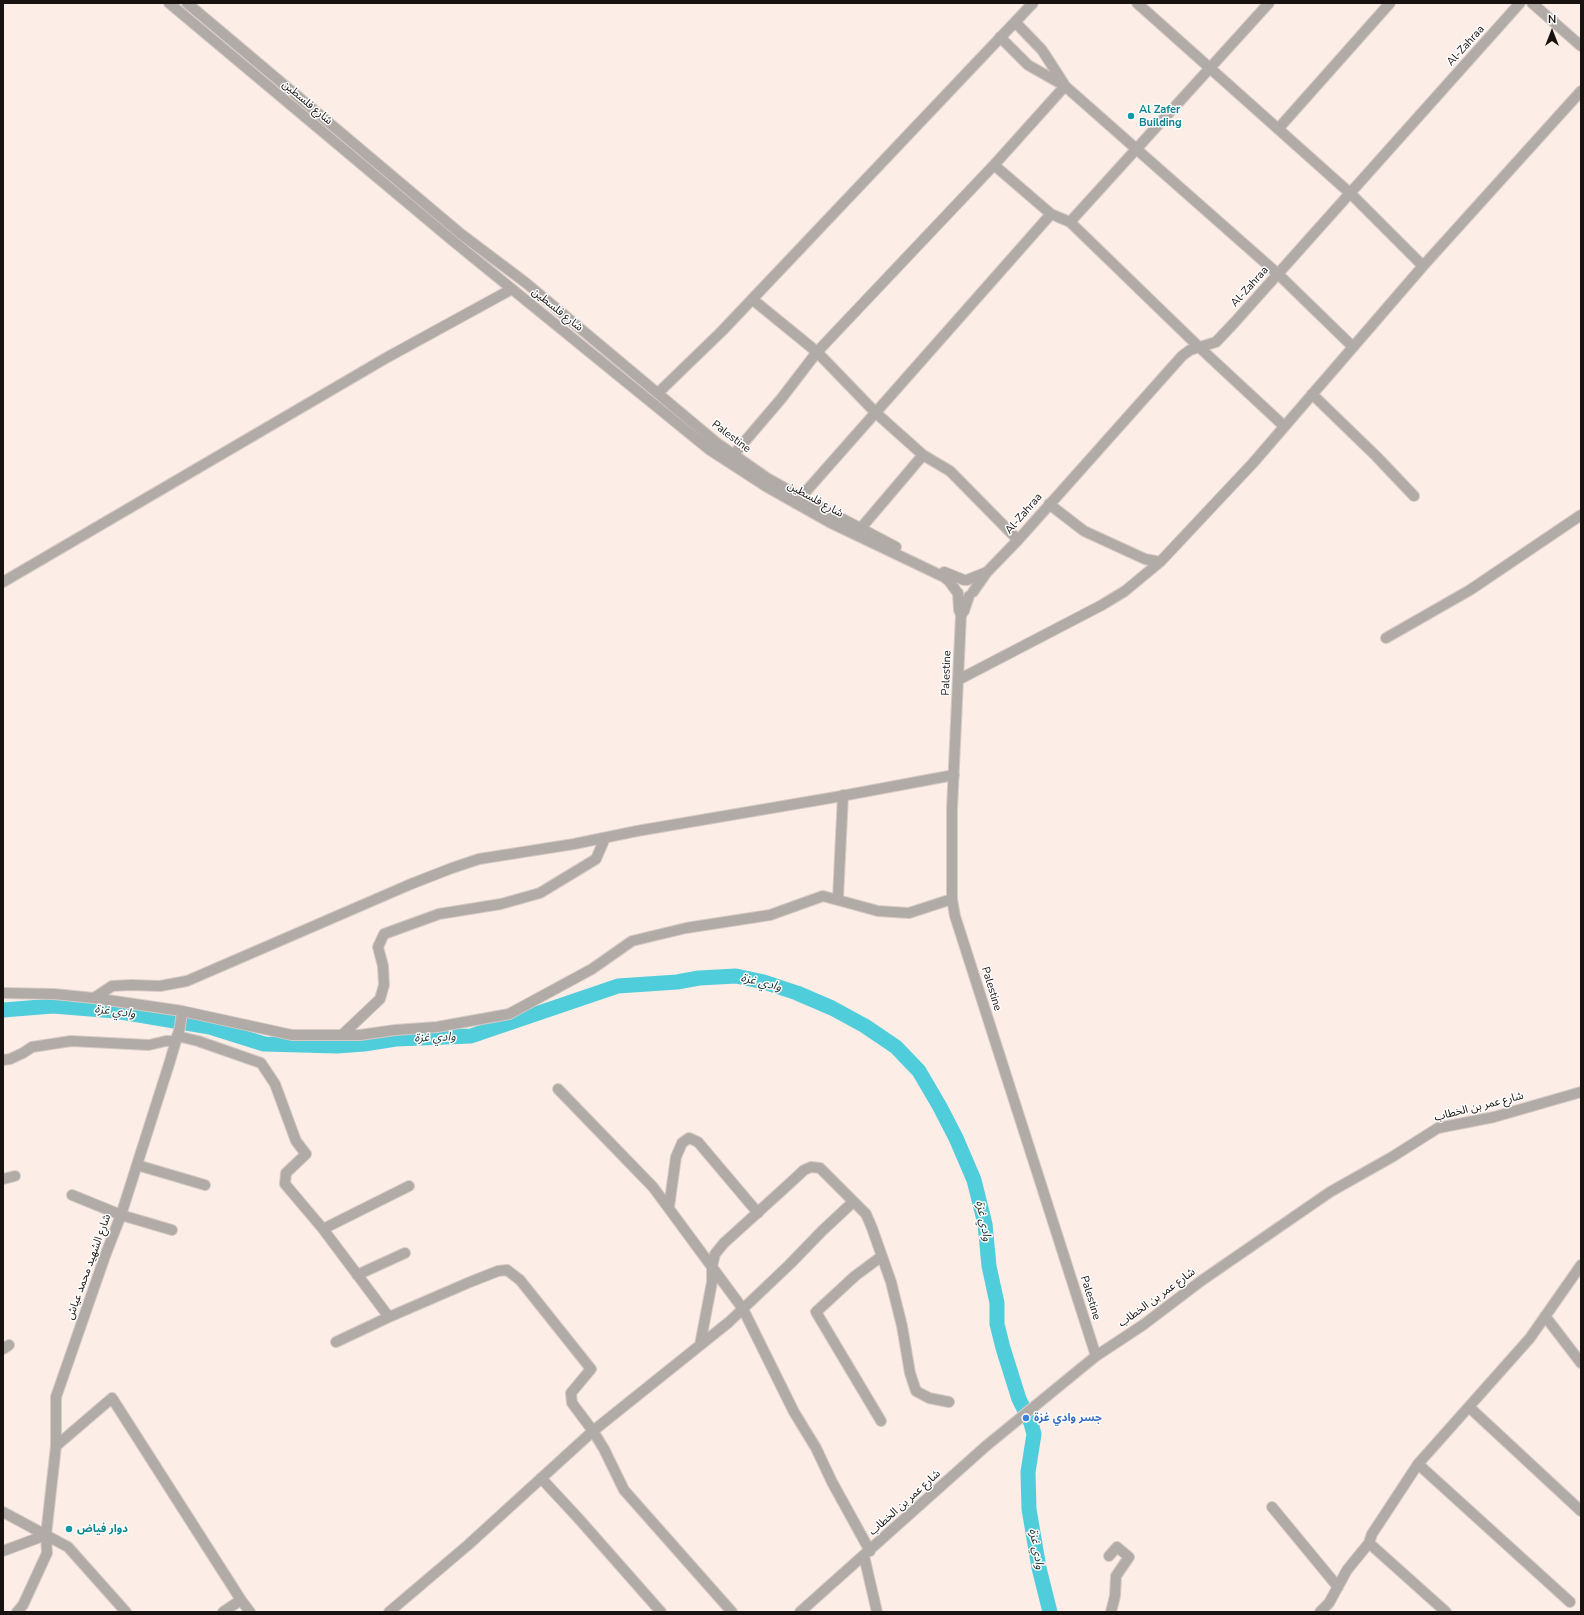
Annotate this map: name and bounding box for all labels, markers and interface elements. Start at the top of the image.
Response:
north arrow [1532,12,1572,52]
text: N [1548,12,1556,27]
street label: Al-Zahraa [1444,23,1488,69]
street label: شارع فلسطين [279,78,335,128]
place label: Al Zafer Building [1139,103,1182,129]
marker: Al Zafer Building [1126,111,1136,121]
street label: Al-Zahraa [1228,264,1272,310]
street label: شارع فلسطين [529,285,585,335]
street label: Palestine [709,418,753,456]
street label: شارع فلسطين [785,479,845,521]
street label: Al-Zahraa [1003,491,1045,537]
street label: Palestine [940,650,954,696]
street label: Palestine [978,965,1004,1013]
water label: وادي غزة [739,971,783,995]
water label: وادي غزة [94,1002,136,1022]
water label: وادي غزة [414,1030,456,1046]
street label: شارع عمر بن الخطاب [1433,1090,1525,1124]
water label: وادي غزة [972,1199,994,1243]
street label: شارع الشهيد محمد عياش [64,1212,114,1322]
street label: شارع عمر بن الخطاب [1116,1266,1198,1330]
street label: Palestine [1077,1274,1103,1322]
place label: جسر وادي غزة [1034,1411,1102,1425]
marker: جسر وادي غزة [1021,1413,1031,1423]
street label: شارع عمر بن الخطاب [867,1467,943,1539]
place label: دوار فياض [77,1522,128,1536]
marker: دوار فياض [64,1524,74,1534]
water label: وادي غزة [1025,1527,1047,1571]

